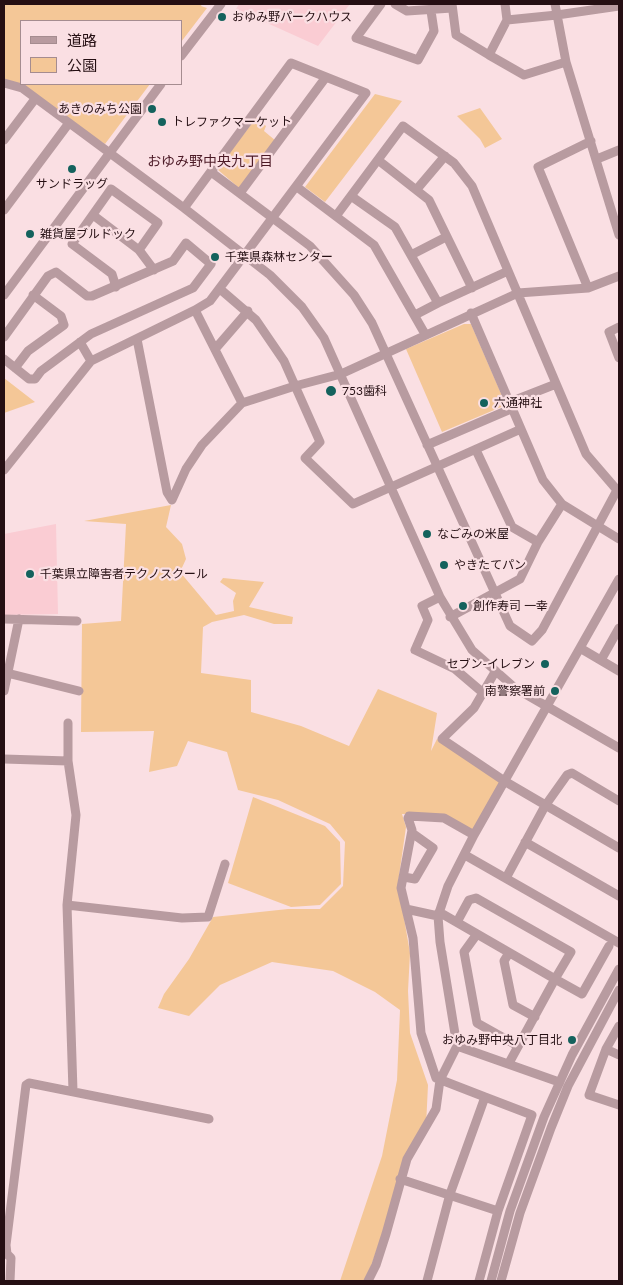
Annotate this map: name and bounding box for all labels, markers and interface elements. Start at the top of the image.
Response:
place label: おゆみ野パークハウス [232,10,352,24]
marker: おゆみ野パークハウス [216,11,228,23]
legend [20,20,182,85]
text: 道路 [67,31,97,49]
text: 公園 [67,56,97,74]
place label: あきのみち公園 [58,102,142,116]
marker: あきのみち公園 [146,103,158,115]
place label: トレファクマーケット [172,115,292,129]
marker: トレファクマーケット [156,116,168,128]
district label: おゆみ野中央九丁目 [147,153,273,169]
marker: サンドラッグ [66,163,78,175]
place label: サンドラッグ [36,177,108,191]
place label: 雑貨屋ブルドック [40,227,136,241]
marker: 雑貨屋ブルドック [24,228,36,240]
place label: 千葉県森林センター [225,250,333,264]
marker: 千葉県森林センター [209,251,221,263]
marker: 753歯科 [324,384,338,398]
place label: 753歯科 [342,384,387,398]
place label: 六通神社 [494,396,542,410]
marker: 六通神社 [478,397,490,409]
place label: なごみの米屋 [437,527,509,541]
marker: なごみの米屋 [421,528,433,540]
place label: やきたてパン [454,558,526,572]
marker: やきたてパン [438,559,450,571]
place label: 千葉県立障害者テクノスクール [40,567,208,581]
marker: 千葉県立障害者テクノスクール [24,568,36,580]
place label: 創作寿司 一幸 [473,599,548,613]
marker: 創作寿司 一幸 [457,600,469,612]
place label: セブン-イレブン [447,657,535,671]
marker: セブン-イレブン [539,658,551,670]
place label: 南警察署前 [485,684,545,698]
marker: 南警察署前 [549,685,561,697]
place label: おゆみ野中央八丁目北 [442,1033,562,1047]
marker: おゆみ野中央八丁目北 [566,1034,578,1046]

